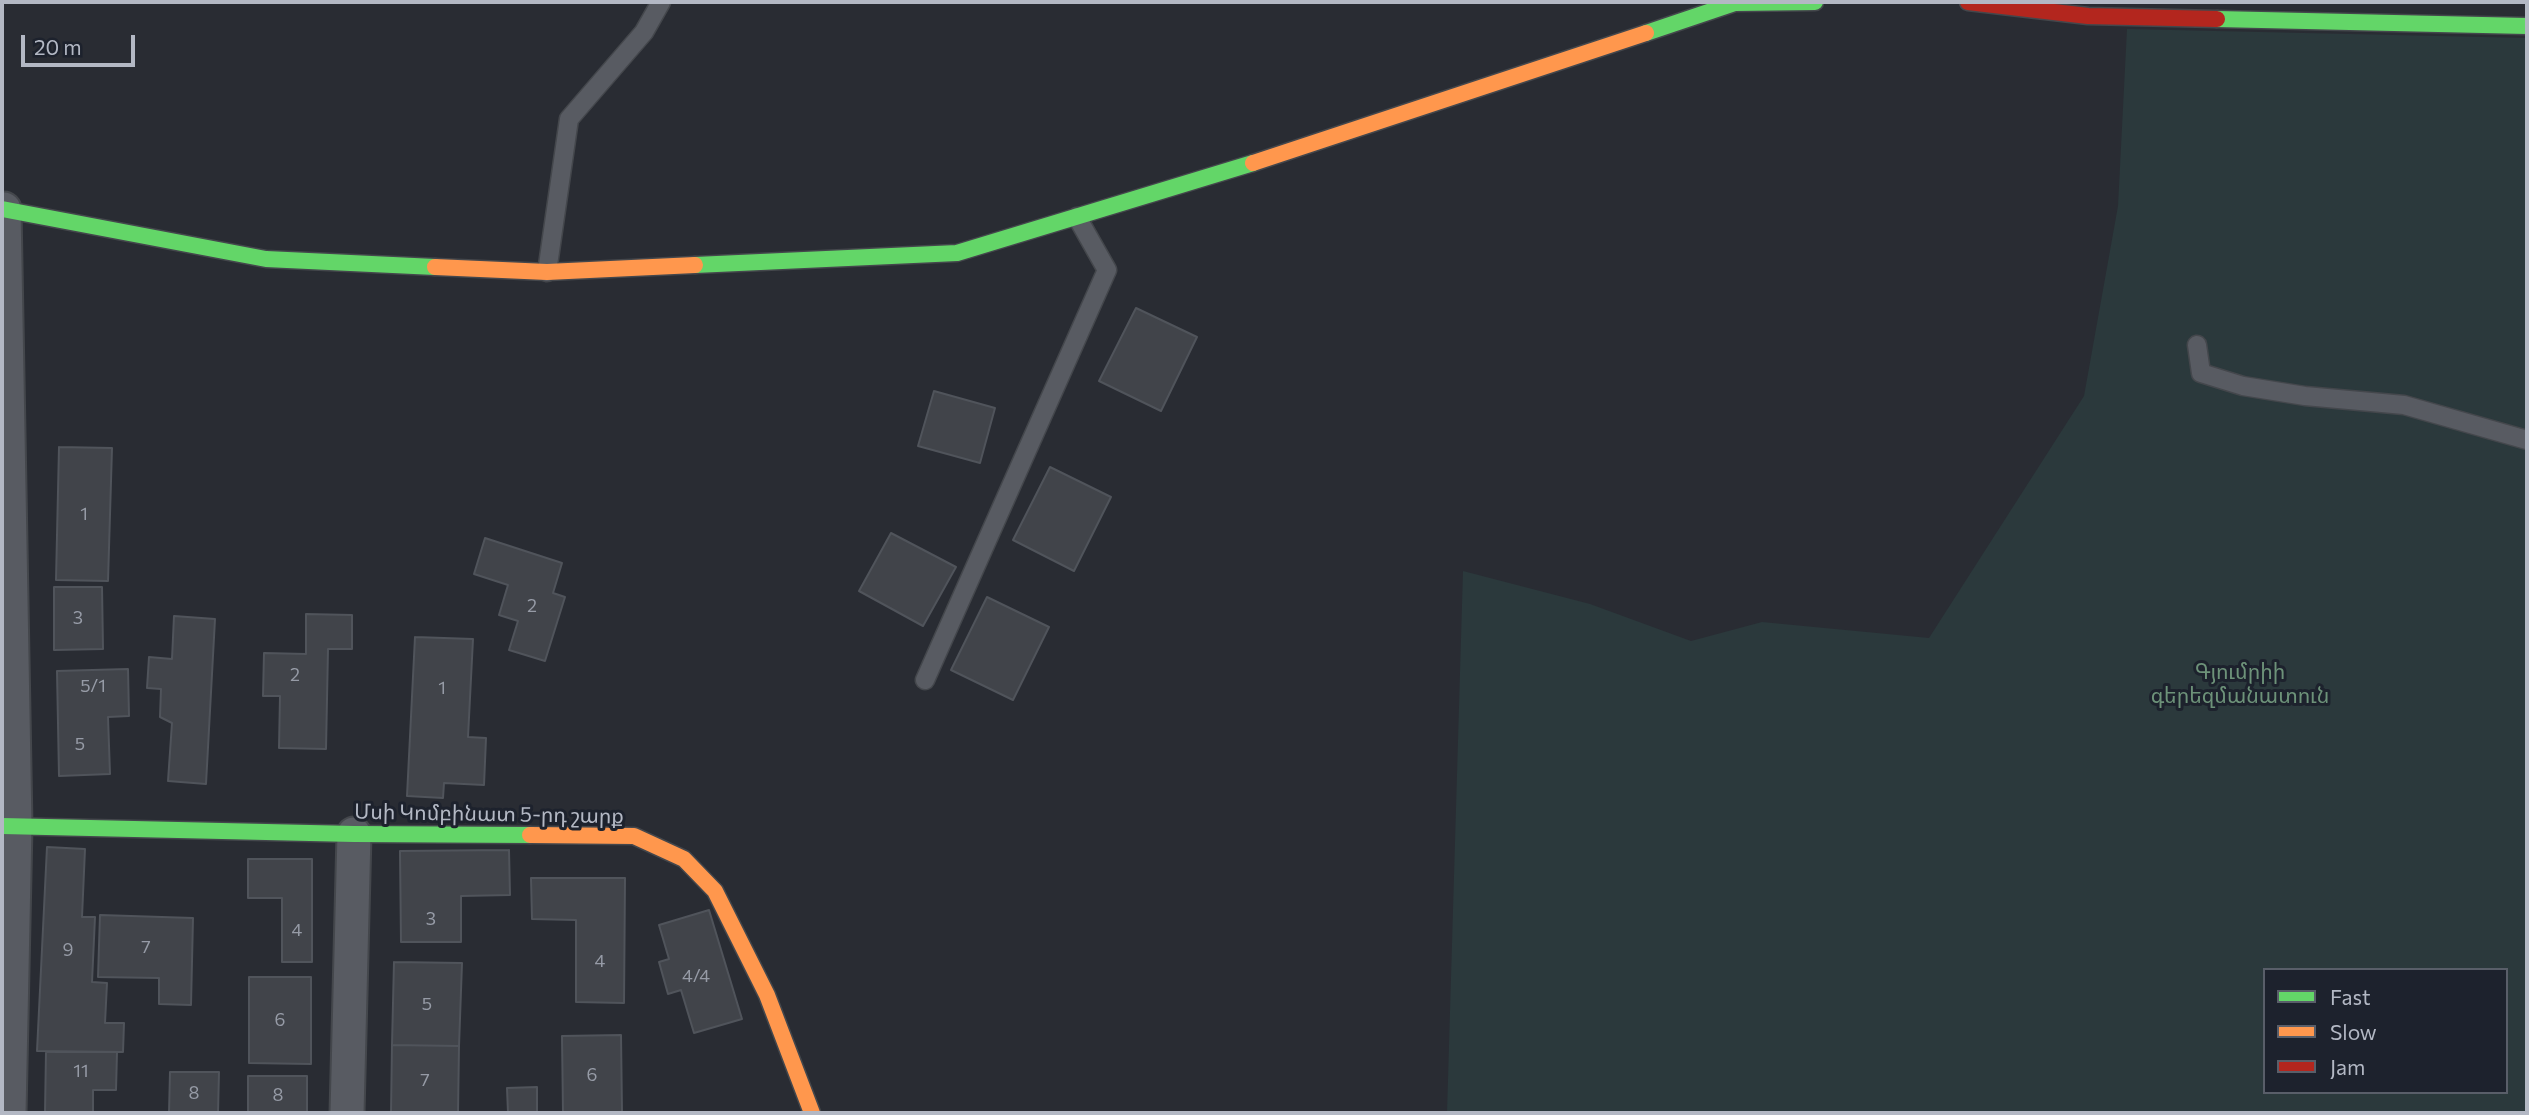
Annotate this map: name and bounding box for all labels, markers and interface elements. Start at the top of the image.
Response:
scale bar [24,21,138,65]
text: 20 m [34,34,82,59]
house number: 1 [80,503,88,525]
house number: 2 [527,595,537,617]
house number: 3 [73,607,83,629]
park label: Գյումրիի գերեզմանատուն [2151,659,2329,709]
house number: 2 [290,664,300,686]
house number: 5/1 [80,675,106,697]
house number: 1 [438,677,446,699]
house number: 5 [75,733,85,755]
street label: Մսի Կոմբինատ 5-րդ շարք [354,799,624,829]
house number: 3 [426,908,436,930]
house number: 4 [292,919,302,941]
house number: 7 [141,936,151,958]
house number: 9 [63,939,73,961]
house number: 4 [595,950,605,972]
house number: 4/4 [682,965,710,987]
legend [2263,968,2508,1094]
text: Fast [2330,984,2371,1009]
house number: 5 [422,993,432,1015]
house number: 6 [275,1009,285,1031]
text: Slow [2330,1019,2377,1044]
text: Jam [2330,1054,2365,1079]
house number: 11 [73,1060,89,1082]
house number: 6 [587,1064,597,1086]
house number: 7 [420,1069,430,1091]
house number: 8 [189,1082,199,1104]
house number: 8 [273,1084,283,1106]

